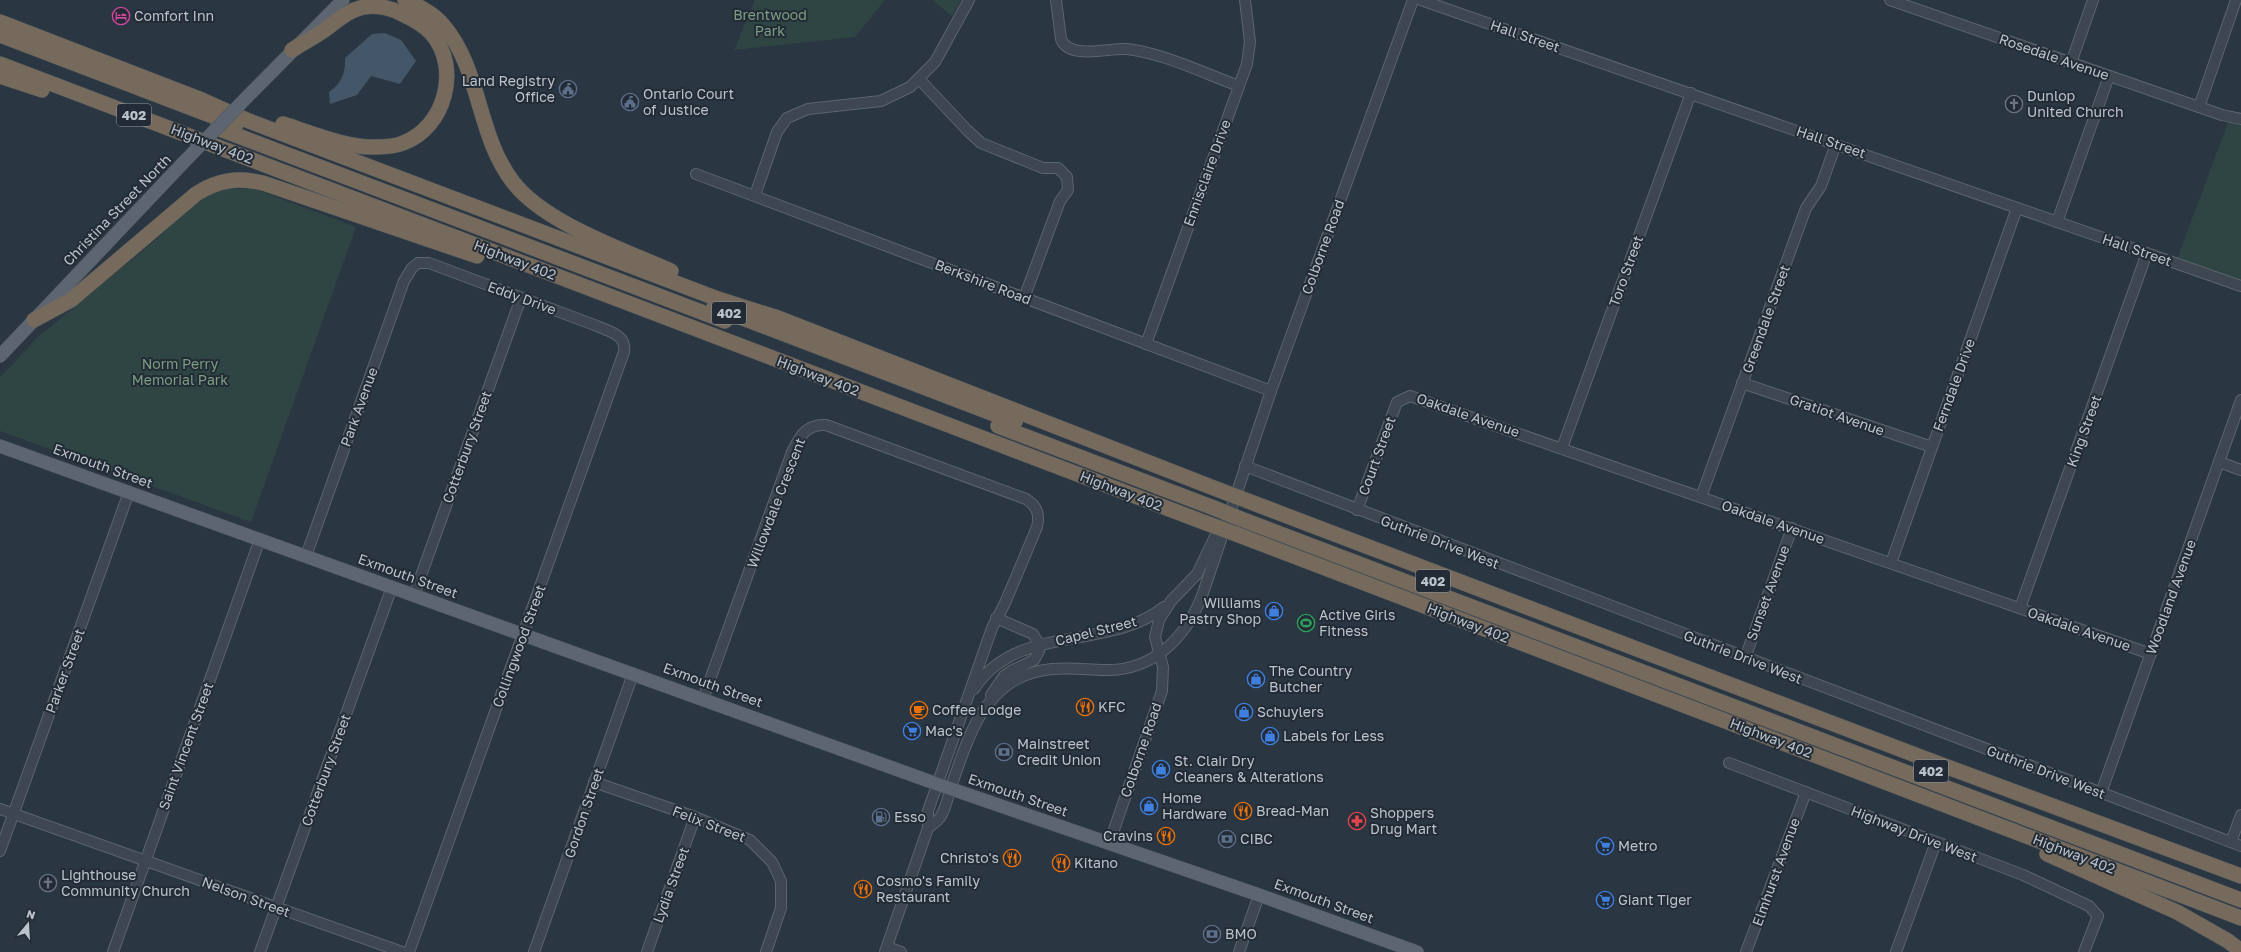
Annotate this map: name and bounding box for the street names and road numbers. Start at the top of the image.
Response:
street label: Hall Street [1488,16,1562,55]
street label: Rosedale Avenue [1997,30,2111,83]
road number: 402 [117,104,151,126]
street label: Ennisclaire Drive [1179,117,1234,229]
street label: Highway 402 [169,120,256,167]
street label: Hall Street [1794,122,1868,161]
street label: Christina Street North [59,150,174,269]
street label: Colborne Road [1298,197,1348,296]
street label: Hall Street [2100,230,2174,269]
street label: Toro Street [1605,233,1646,309]
street label: Highway 402 [472,236,559,283]
street label: Berkshire Road [933,255,1034,308]
street label: Greendale Street [1738,262,1793,375]
street label: Eddy Drive [486,277,559,318]
road number: 402 [712,302,746,324]
street label: Ferndale Drive [1929,336,1978,434]
street label: Highway 402 [775,352,862,399]
street label: Park Avenue [336,365,381,449]
street label: Cotterbury Street [438,388,495,505]
street label: Oakdale Avenue [1414,389,1522,440]
street label: Gratiot Avenue [1787,390,1887,439]
street label: King Street [2063,392,2104,469]
street label: Court Street [1354,414,1399,498]
street label: Willowdale Crescent [743,435,808,570]
street label: Exmouth Street [51,440,155,491]
street label: Highway 402 [1078,467,1165,514]
street label: Oakdale Avenue [1719,496,1827,547]
street label: Guthrie Drive West [1379,511,1502,572]
street label: Woodland Avenue [2142,537,2199,657]
street label: Sunset Avenue [1742,543,1793,643]
street label: Exmouth Street [356,550,460,601]
road number: 402 [1416,570,1450,592]
street label: Collingwood Street [488,582,549,710]
street label: Highway 402 [1425,599,1512,646]
street label: Oakdale Avenue [2025,603,2133,654]
street label: Capel Street [1053,612,1138,649]
street label: Parker Street [41,626,88,715]
street label: Guthrie Drive West [1682,626,1805,687]
street label: Exmouth Street [661,659,765,710]
street label: Saint Vincent Street [155,680,217,812]
street label: Colborne Road [1116,700,1165,800]
street label: Cotterbury Street [297,711,354,828]
street label: Highway 402 [1728,714,1815,761]
street label: Guthrie Drive West [1985,741,2108,802]
road number: 402 [1914,760,1948,782]
street label: Gordon Street [560,766,607,860]
street label: Exmouth Street [966,769,1070,820]
street label: Felix Street [670,802,748,845]
street label: Highway Drive West [1849,802,1980,865]
street label: Elmhurst Avenue [1748,815,1803,928]
street label: Highway 402 [2031,830,2118,877]
street label: Lydia Street [649,845,692,925]
street label: Nelson Street [200,873,293,920]
street label: Exmouth Street [1272,875,1376,926]

